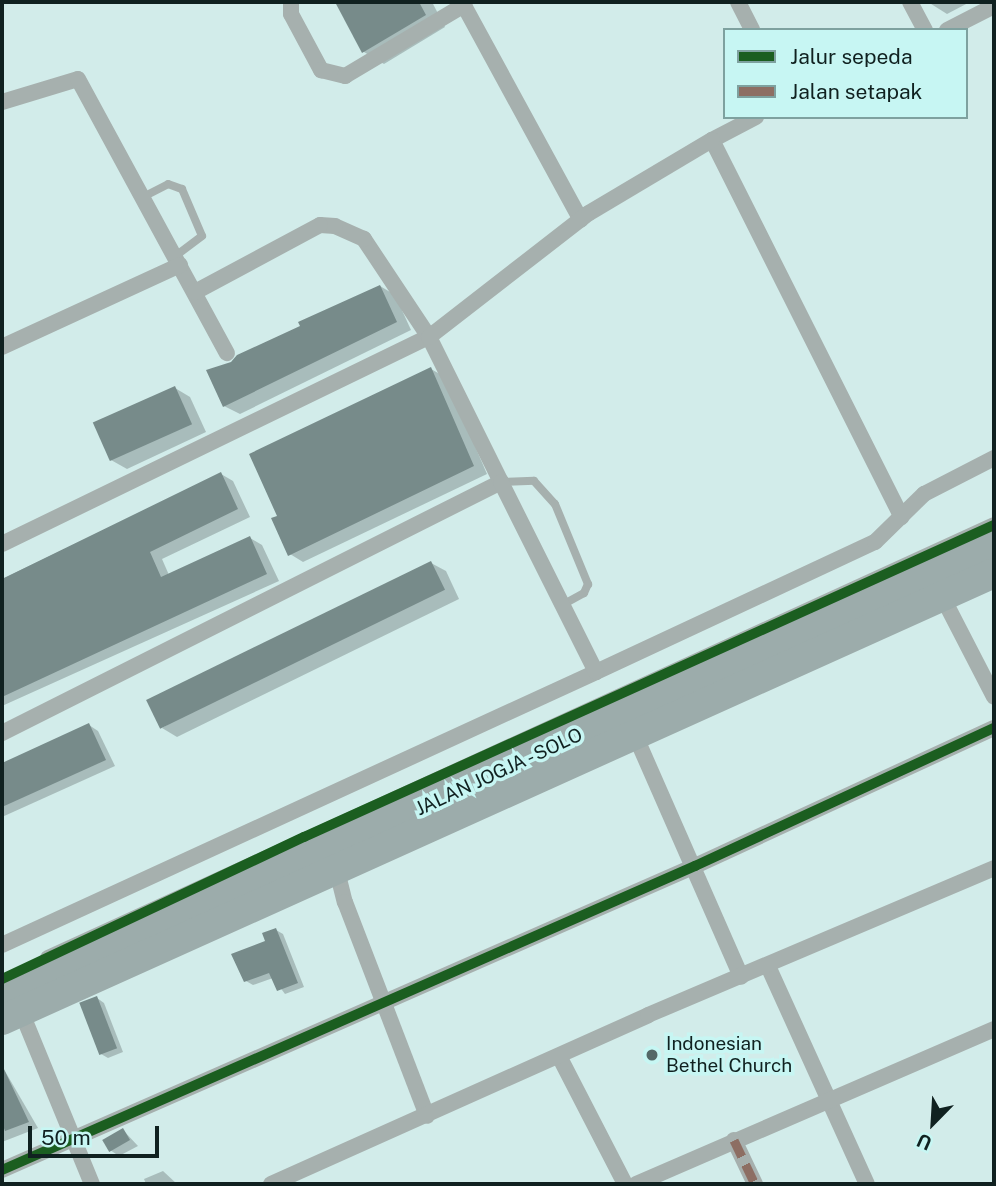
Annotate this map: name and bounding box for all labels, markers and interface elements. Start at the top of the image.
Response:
legend [723,28,968,119]
text: Jalur sepeda [790,44,913,69]
text: Jalan setapak [790,79,922,104]
street label: JALAN JOGJA - SOLO [410,722,588,822]
place label: Indonesian Bethel Church [666,1033,792,1077]
marker: Indonesian Bethel Church [644,1047,660,1063]
north arrow [898,1088,968,1158]
scale bar [32,1112,163,1156]
text: 50 m [41,1125,91,1150]
text: U [914,1129,935,1155]

